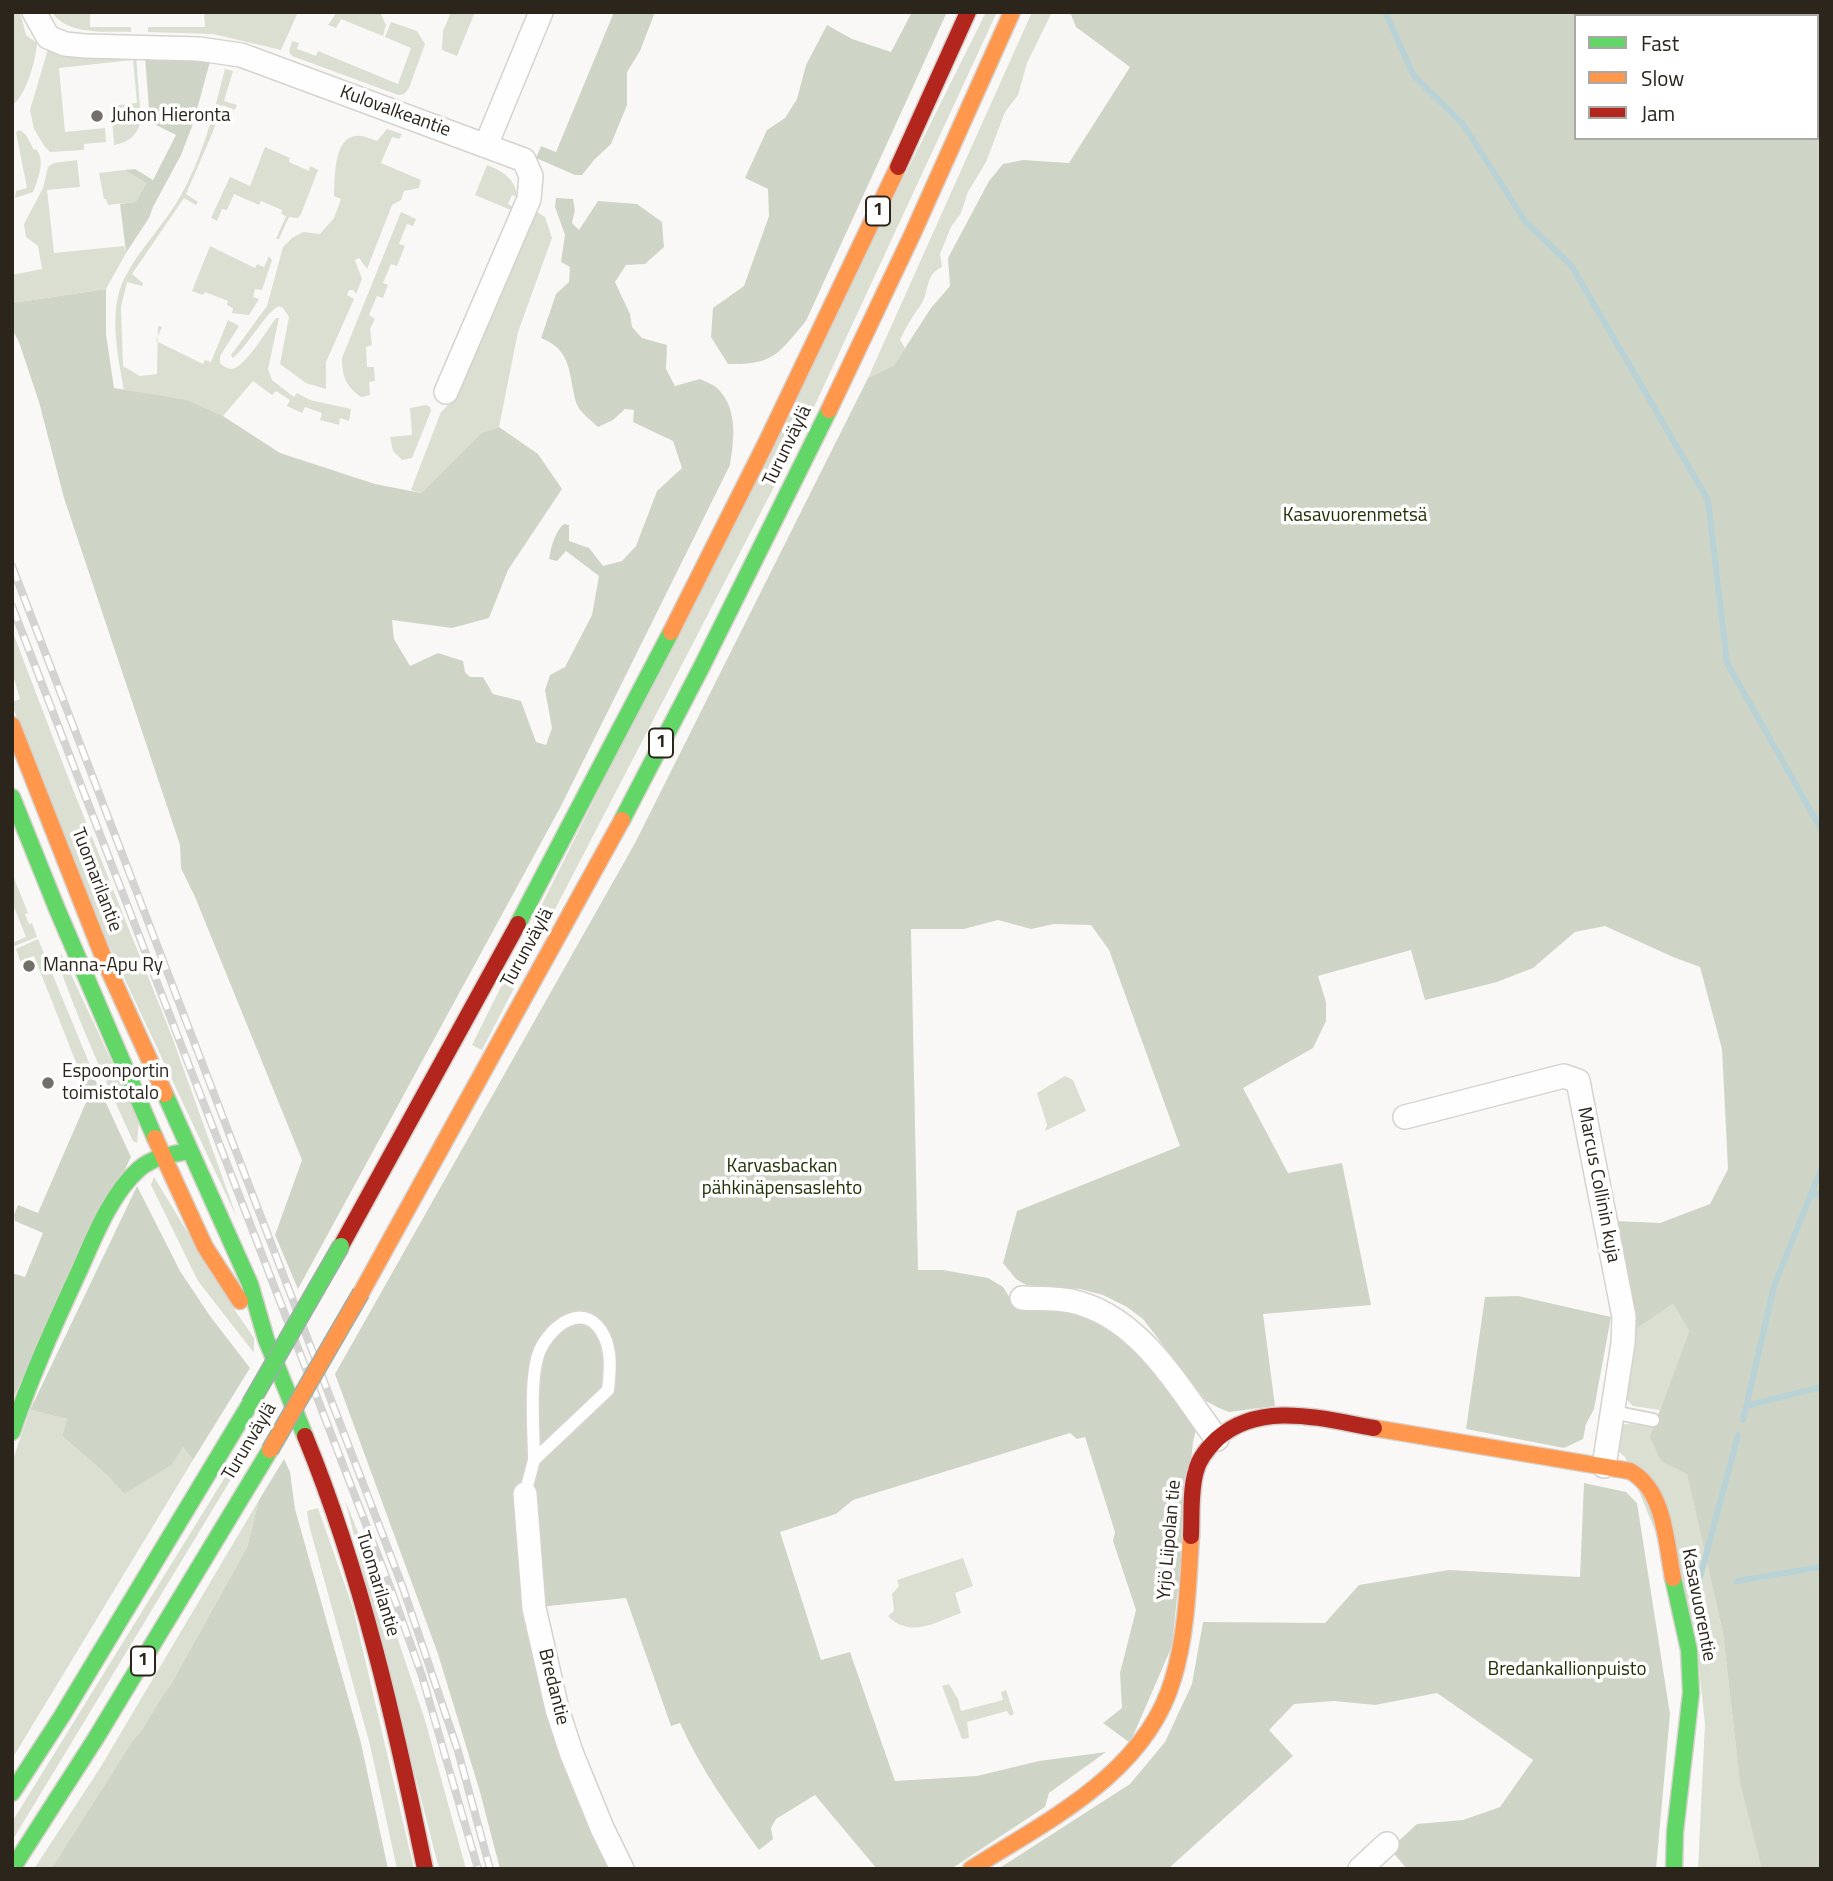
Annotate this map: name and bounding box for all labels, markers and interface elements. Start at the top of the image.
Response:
legend [1574,14,1819,140]
text: Fast [1641,27,1679,59]
text: Slow [1641,62,1684,94]
street label: Kulovalkeantie [336,81,454,143]
text: Jam [1641,97,1675,129]
place label: Juhon Hieronta [111,105,231,127]
marker: Juhon Hieronta [89,108,105,124]
road number: 1 [866,196,890,226]
street label: Turunväylä [759,402,817,490]
park label: Kasavuorenmetsä [1283,505,1427,527]
road number: 1 [649,728,673,758]
street label: Tuomarilantie [66,825,126,935]
street label: Turunväylä [497,905,559,991]
place label: Manna-Apu Ry [43,955,163,977]
marker: Manna-Apu Ry [21,958,37,974]
place label: Espoonportin toimistotalo [62,1061,169,1105]
marker: Espoonportin toimistotalo [40,1075,56,1091]
street label: Marcus Collinin kuja [1572,1105,1624,1265]
park label: Karvasbackan pähkinäpensaslehto [702,1156,862,1200]
street label: Turunväylä [218,1399,282,1485]
street label: Yrjö Liipolan tie [1153,1479,1187,1601]
street label: Tuomarilantie [350,1529,404,1639]
street label: Kasavuorentie [1676,1547,1720,1663]
road number: 1 [131,1646,155,1676]
street label: Bredantie [533,1646,573,1728]
park label: Bredankallionpuisto [1488,1659,1646,1681]

